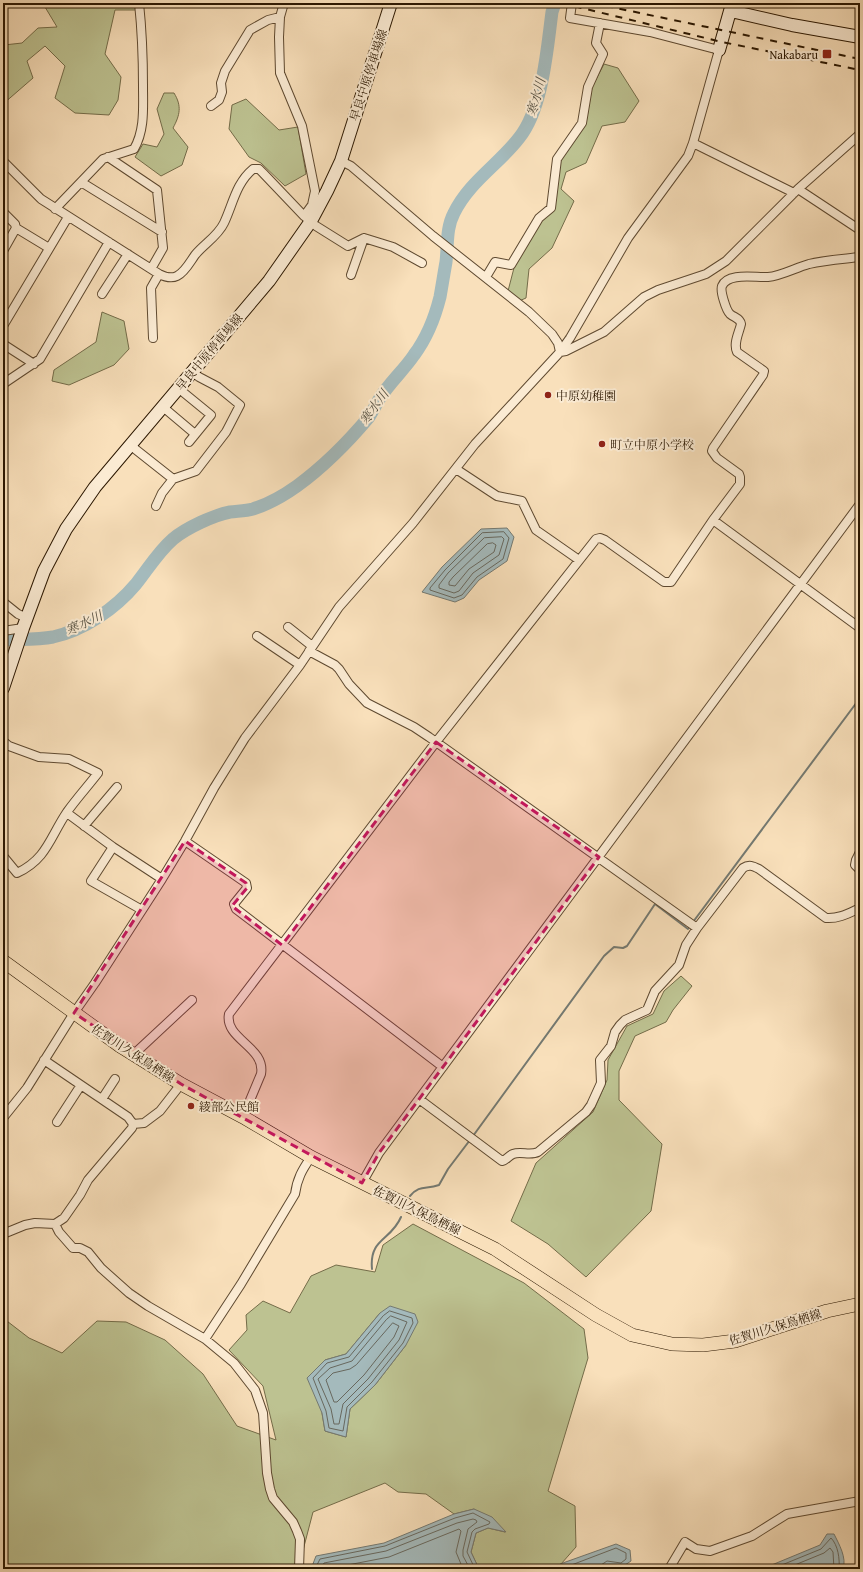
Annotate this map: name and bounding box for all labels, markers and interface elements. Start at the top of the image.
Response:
street label: 早良中原停車場線 [345,27,391,123]
place label: Nakabaru [769,46,819,63]
marker: Nakabaru [821,48,833,60]
water label: 寒水川 [522,74,551,118]
street label: 早良中原停車場線 [172,310,246,394]
water label: 寒水川 [355,384,394,428]
place label: 中原幼稚園 [556,387,616,404]
marker: 中原幼稚園 [543,390,553,400]
place label: 町立中原小学校 [610,436,694,453]
marker: 町立中原小学校 [597,439,607,449]
water label: 寒水川 [62,605,107,640]
street label: 佐賀川久保鳥栖線 [88,1020,178,1086]
place label: 綾部公民館 [199,1098,259,1115]
marker: 綾部公民館 [186,1101,196,1111]
street label: 佐賀川久保鳥栖線 [370,1181,464,1239]
street label: 佐賀川久保鳥栖線 [727,1305,823,1349]

